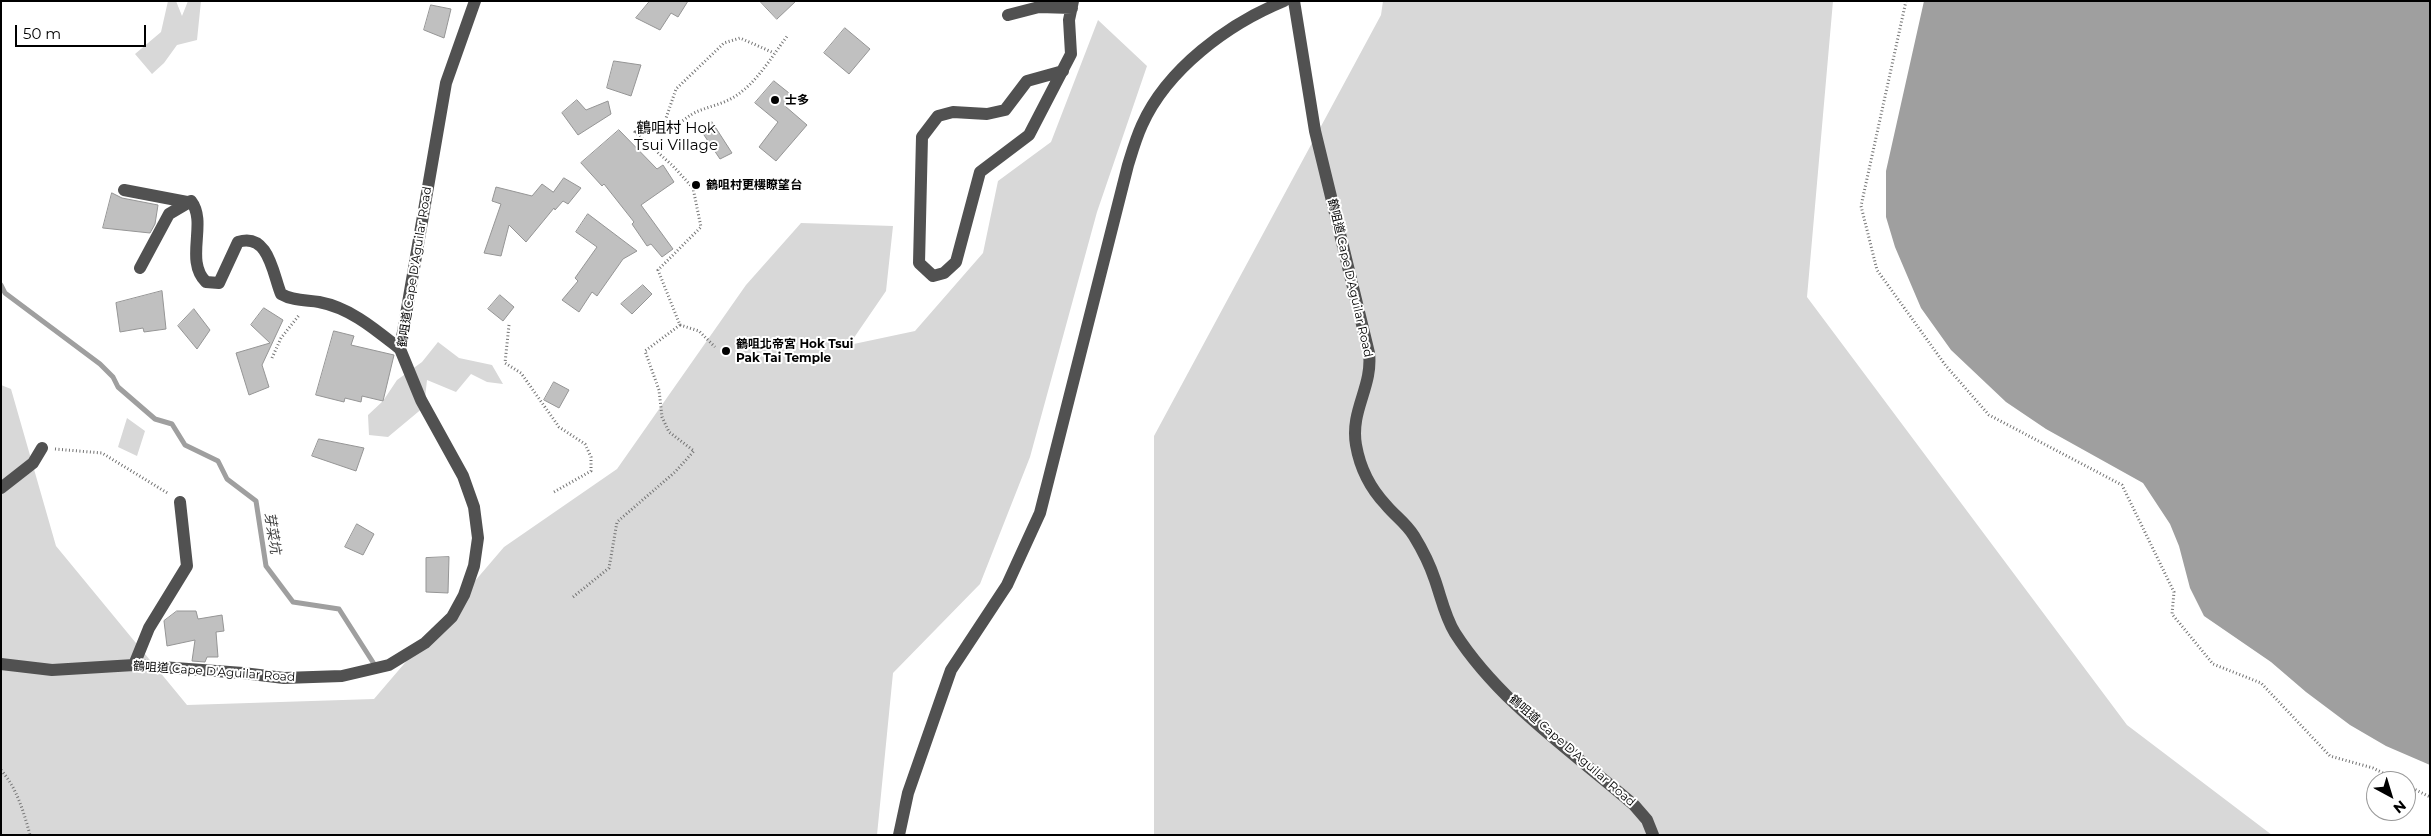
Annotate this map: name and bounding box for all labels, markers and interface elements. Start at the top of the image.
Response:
scale bar [18,15,149,47]
text: 50 m [23,24,61,43]
place label: 士多 [785,93,809,107]
marker: 士多 [769,94,781,106]
district label: 鶴咀村 Hok Tsui Village [627,120,725,155]
place label: 鶴咀村更樓瞭望台 [706,178,802,192]
marker: 鶴咀村更樓瞭望台 [690,179,702,191]
street label: 鶴咀道 Cape D'Aguilar Road [395,186,435,348]
street label: 鶴咀道 Cape D'Aguilar Road [1325,197,1375,359]
place label: 鶴咀北帝宮 Hok Tsui Pak Tai Temple [736,337,853,365]
marker: 鶴咀北帝宮 Hok Tsui Pak Tai Temple [720,345,732,357]
water label: 芽菜坑 [260,511,284,555]
street label: 鶴咀道 Cape D'Aguilar Road [132,659,296,685]
street label: 鶴咀道 Cape D'Aguilar Road [1506,692,1638,810]
north arrow [2366,771,2416,821]
text: N [2390,796,2410,817]

